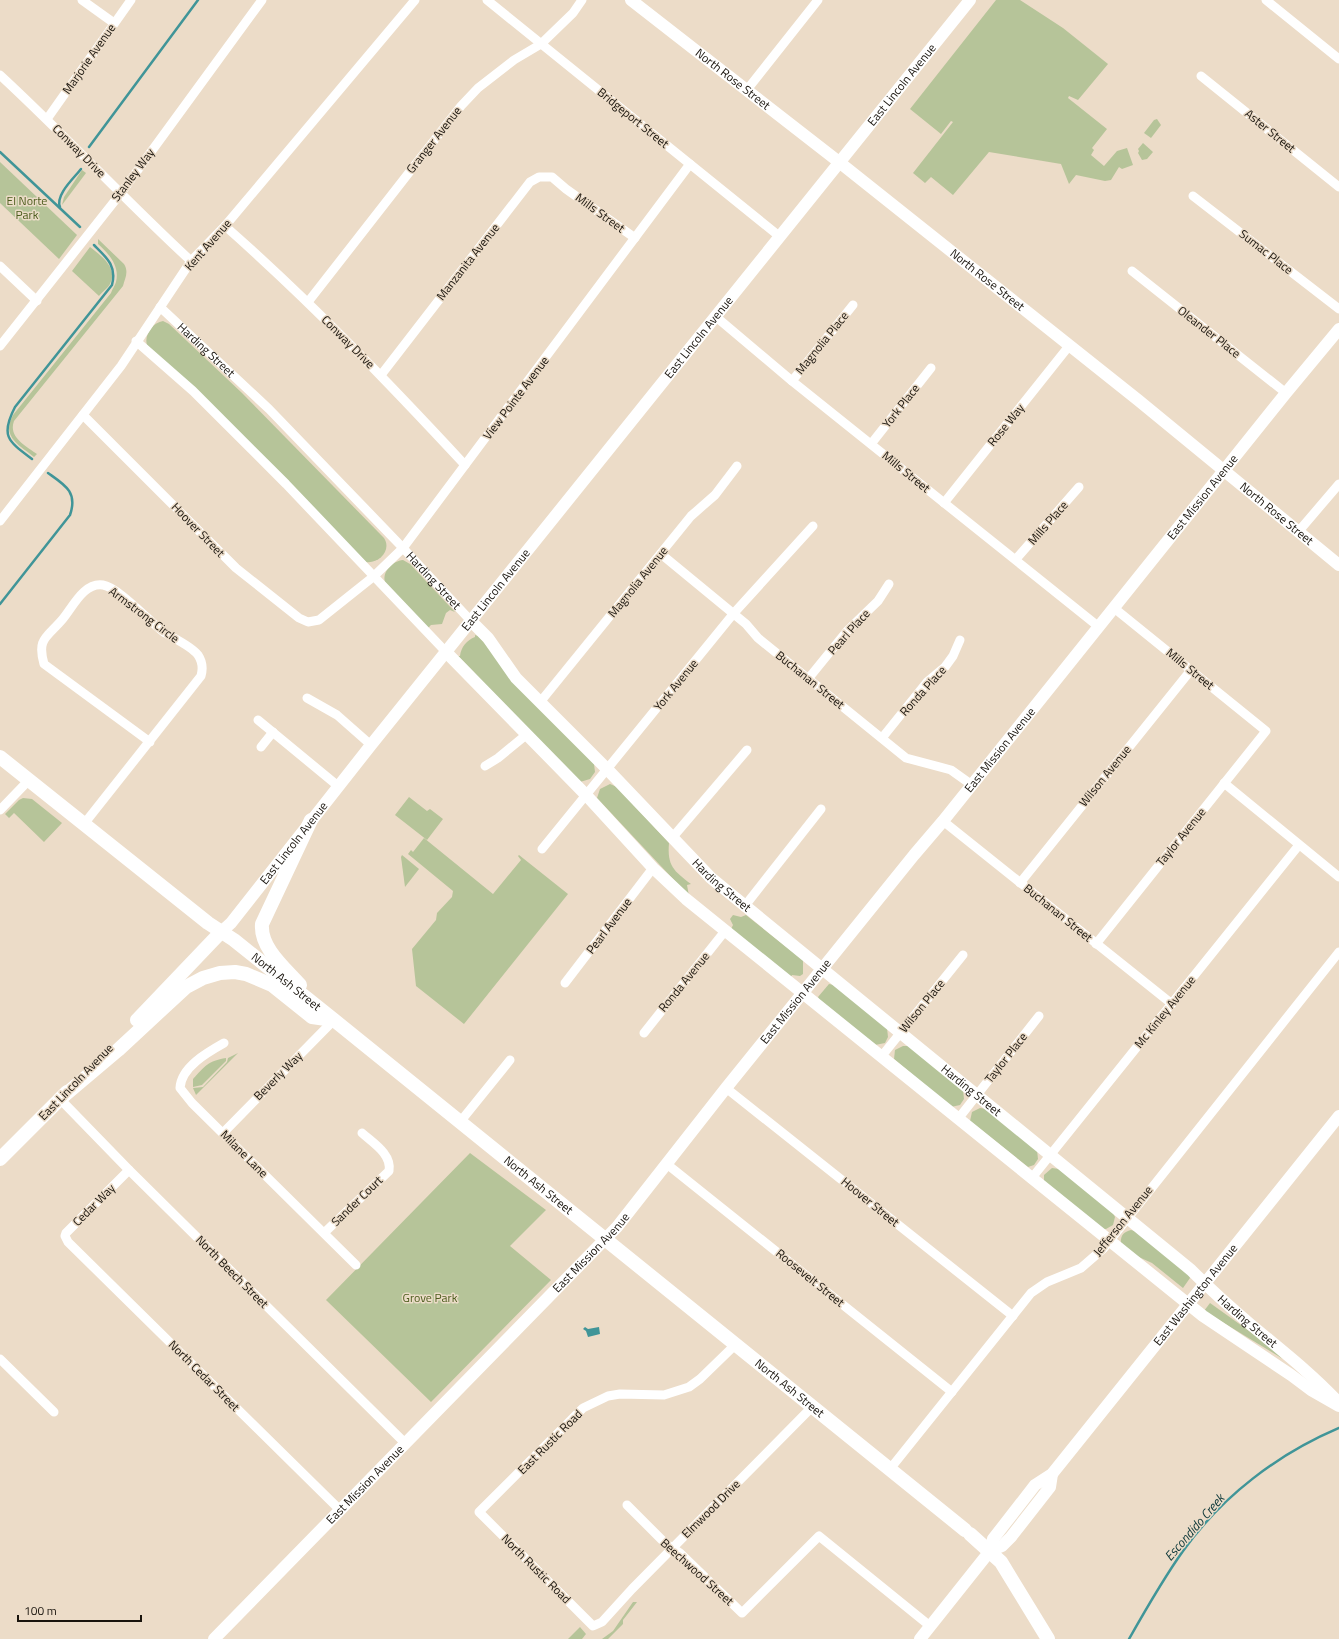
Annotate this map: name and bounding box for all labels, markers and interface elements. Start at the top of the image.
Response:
street label: Marjorie Avenue [57,20,120,98]
street label: East Lincoln Avenue [862,39,940,130]
street label: North Rose Street [691,43,775,115]
street label: Bridgeport Street [593,83,674,153]
street label: Granger Avenue [401,102,466,177]
street label: Aster Street [1241,104,1301,158]
street label: Conway Drive [48,120,110,182]
street label: Stanley Way [106,144,159,205]
street label: Mills Street [571,188,630,238]
park label: El Norte Park [7,191,47,224]
street label: Kent Avenue [180,214,236,275]
street label: Manzanita Avenue [431,219,504,304]
street label: Sumac Place [1235,224,1297,279]
street label: North Rose Street [946,244,1030,316]
street label: East Lincoln Avenue [659,292,737,382]
street label: Oleander Place [1174,301,1245,362]
street label: Magnolia Place [790,307,853,378]
street label: Conway Drive [317,311,379,373]
street label: Harding Street [173,318,240,382]
street label: View Pointe Avenue [478,352,553,443]
street label: York Place [877,380,924,432]
street label: Rose Way [982,399,1029,450]
street label: Mills Street [878,446,935,498]
street label: East Mission Avenue [1162,450,1242,544]
street label: North Rose Street [1236,477,1319,550]
street label: Mills Place [1023,496,1072,549]
street label: Hoover Street [167,498,230,562]
street label: Magnolia Avenue [603,542,672,621]
street label: East Lincoln Avenue [456,544,534,635]
street label: Harding Street [402,547,466,614]
street label: Armstrong Circle [105,582,184,647]
street label: Pearl Place [823,605,874,659]
street label: Mills Street [1162,643,1219,695]
street label: Buchanan Street [772,646,850,714]
street label: York Avenue [649,655,703,715]
street label: Ronda Place [895,661,950,720]
street label: East Mission Avenue [959,703,1040,796]
street label: Wilson Avenue [1074,741,1135,811]
street label: East Lincoln Avenue [255,797,332,888]
street label: Taylor Avenue [1151,803,1210,870]
street label: Harding Street [688,854,756,917]
street label: Buchanan Street [1020,879,1098,947]
street label: Pearl Avenue [581,894,636,958]
street label: North Ash Street [247,947,326,1016]
street label: Ronda Avenue [653,947,714,1016]
street label: East Mission Avenue [755,955,836,1048]
street label: Mc Kinley Avenue [1129,971,1200,1052]
street label: Wilson Place [894,975,949,1037]
street label: Taylor Place [980,1028,1032,1087]
street label: East Lincoln Avenue [34,1039,117,1125]
street label: Beverly Way [249,1047,307,1105]
street label: Harding Street [937,1059,1006,1121]
street label: Milane Lane [216,1125,273,1182]
street label: North Ash Street [500,1151,578,1219]
street label: Sander Court [326,1170,387,1230]
street label: Hoover Street [837,1172,904,1232]
street label: Cedar Way [68,1179,120,1230]
street label: Jefferson Avenue [1088,1181,1157,1260]
street label: East Mission Avenue [548,1208,634,1297]
street label: North Beech Street [191,1231,274,1313]
street label: East Washington Avenue [1148,1239,1242,1350]
street label: Roosevelt Street [772,1244,849,1312]
park label: Grove Park [403,1288,458,1307]
street label: Harding Street [1213,1290,1282,1353]
street label: North Cedar Street [164,1336,245,1416]
street label: North Ash Street [751,1354,829,1422]
street label: East Rustic Road [513,1405,586,1478]
street label: East Mission Avenue [321,1440,408,1528]
street label: Elmwood Drive [677,1475,744,1542]
water label: Escondido Creek [1159,1487,1230,1565]
street label: North Rustic Road [497,1529,576,1608]
street label: Beechwood Street [656,1534,739,1610]
scale bar [18,1597,141,1623]
text: 100 m [24,1601,57,1620]

